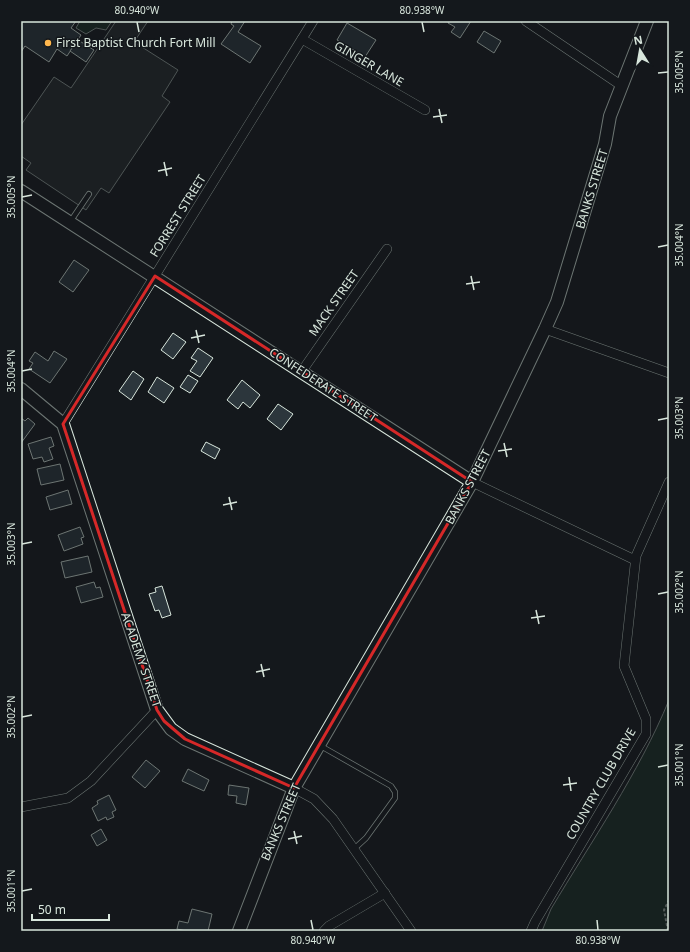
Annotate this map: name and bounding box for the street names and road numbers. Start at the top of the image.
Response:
street label: GINGER LANE [331,37,407,90]
street label: BANKS STREET [571,147,612,231]
street label: FORREST STREET [145,171,210,260]
street label: MACK STREET [304,266,363,339]
street label: CONFEDERATE STREET [266,343,381,426]
street label: BANKS STREET [441,446,495,527]
street label: ACADEMY STREET [117,610,166,710]
street label: COUNTRY CLUB DRIVE [562,725,639,843]
street label: BANKS STREET [257,780,305,863]

